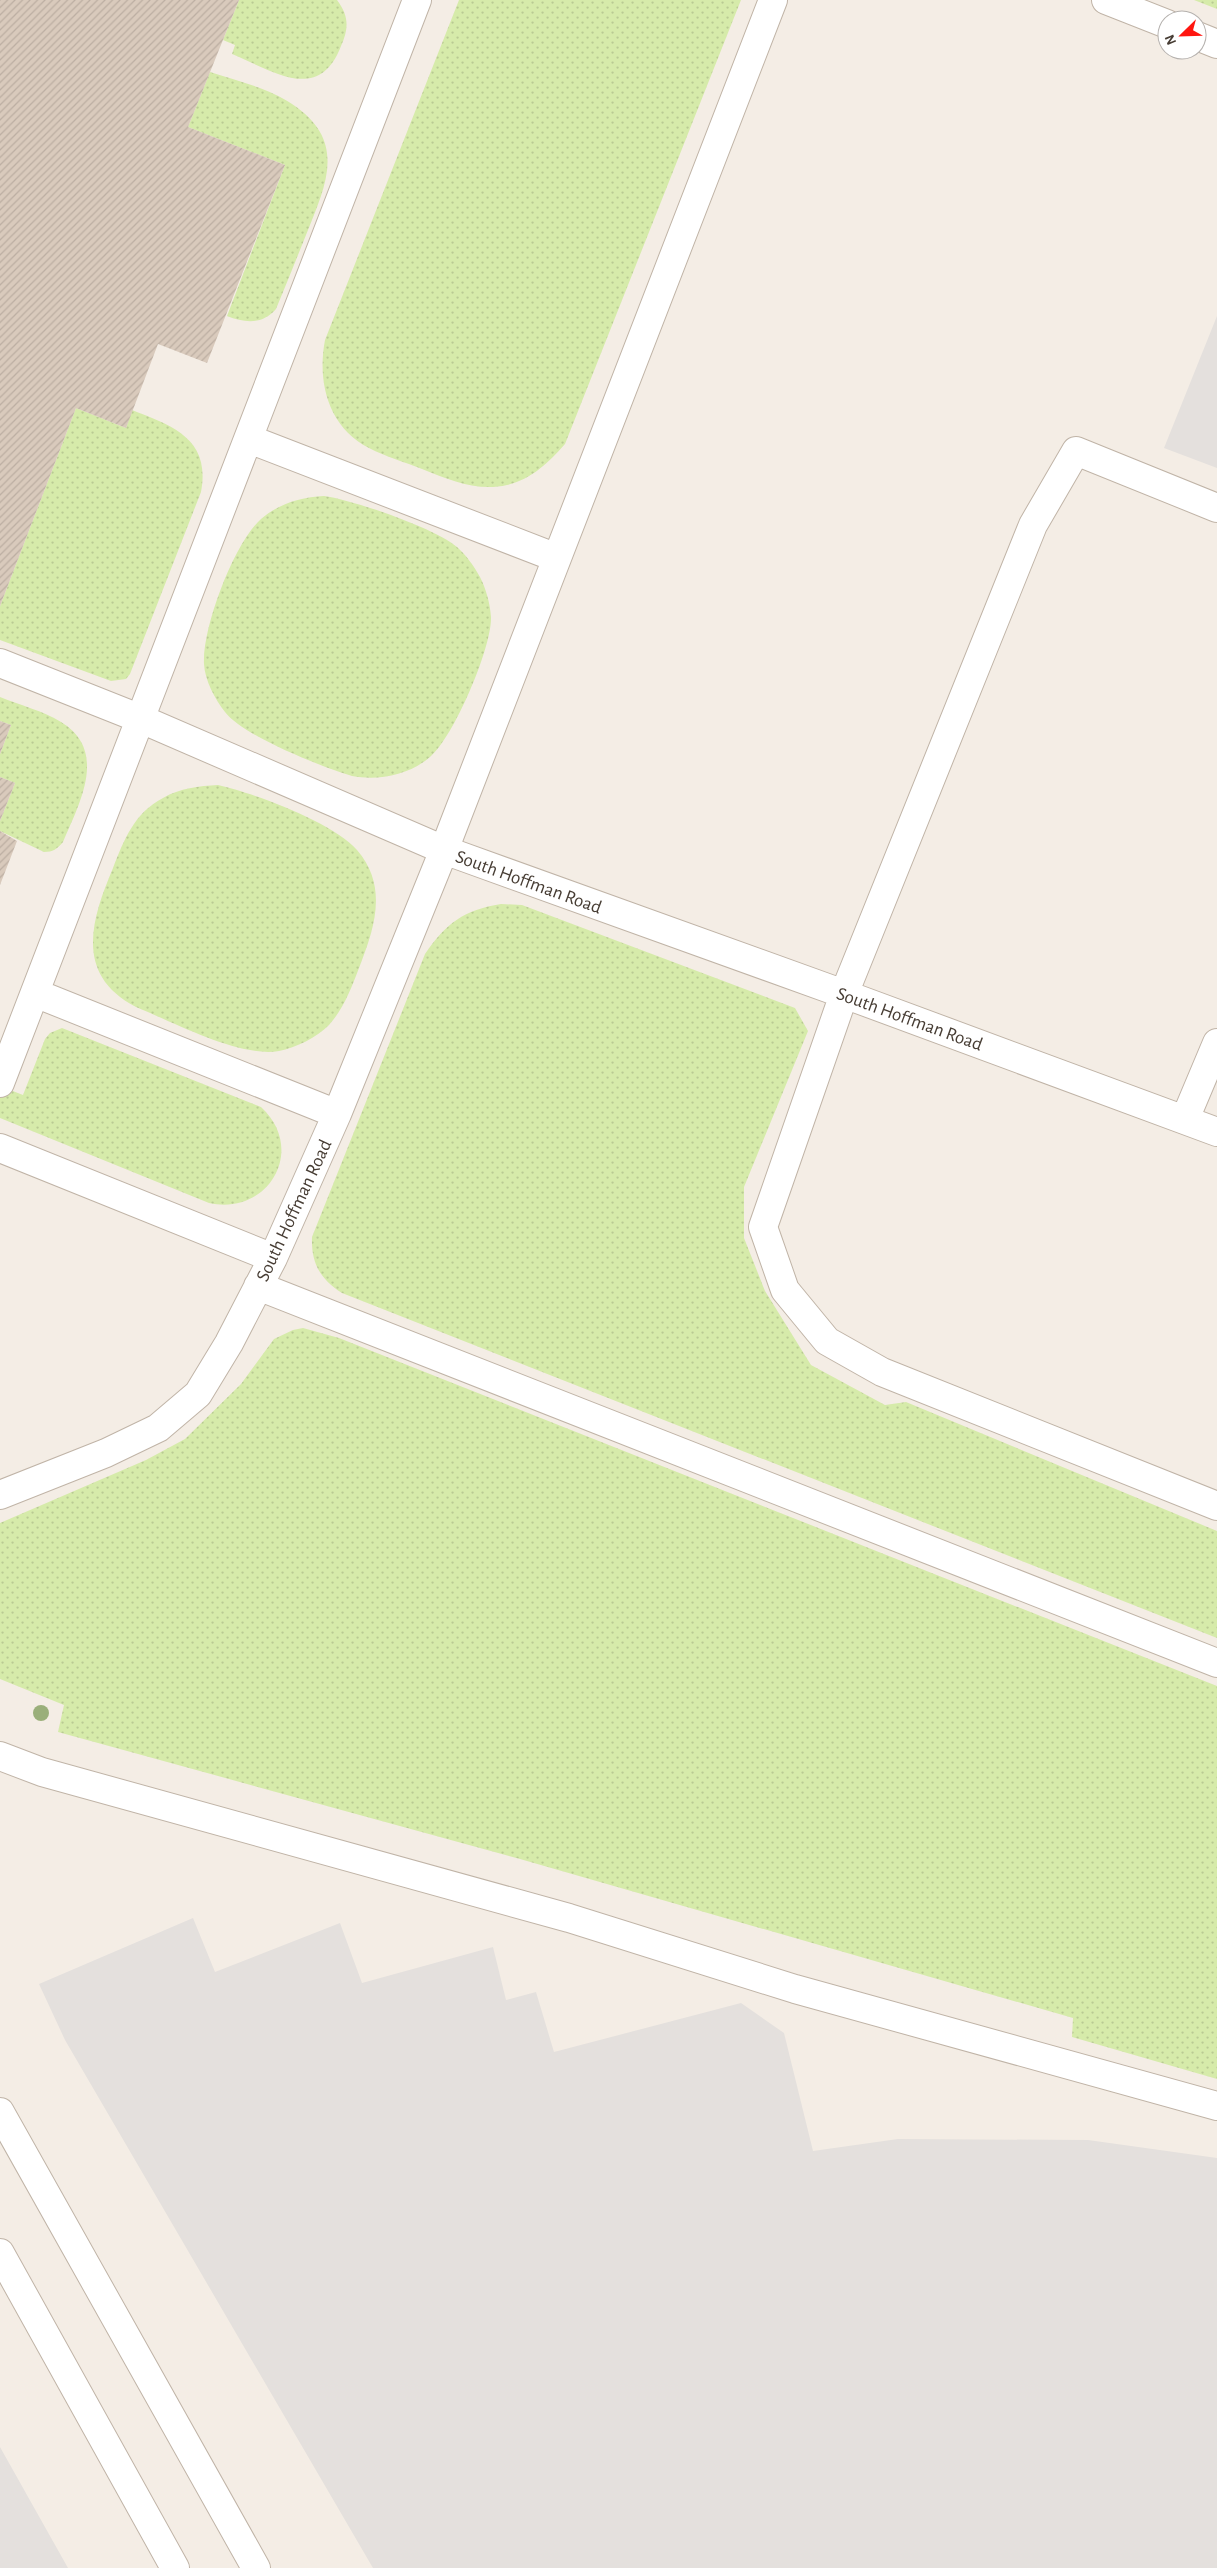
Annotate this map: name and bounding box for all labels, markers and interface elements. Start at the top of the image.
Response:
north arrow [1157,10,1207,60]
text: N [1163,32,1179,47]
street label: South Hoffman Road [453,847,604,918]
street label: South Hoffman Road [834,984,985,1055]
street label: South Hoffman Road [253,1137,336,1285]

